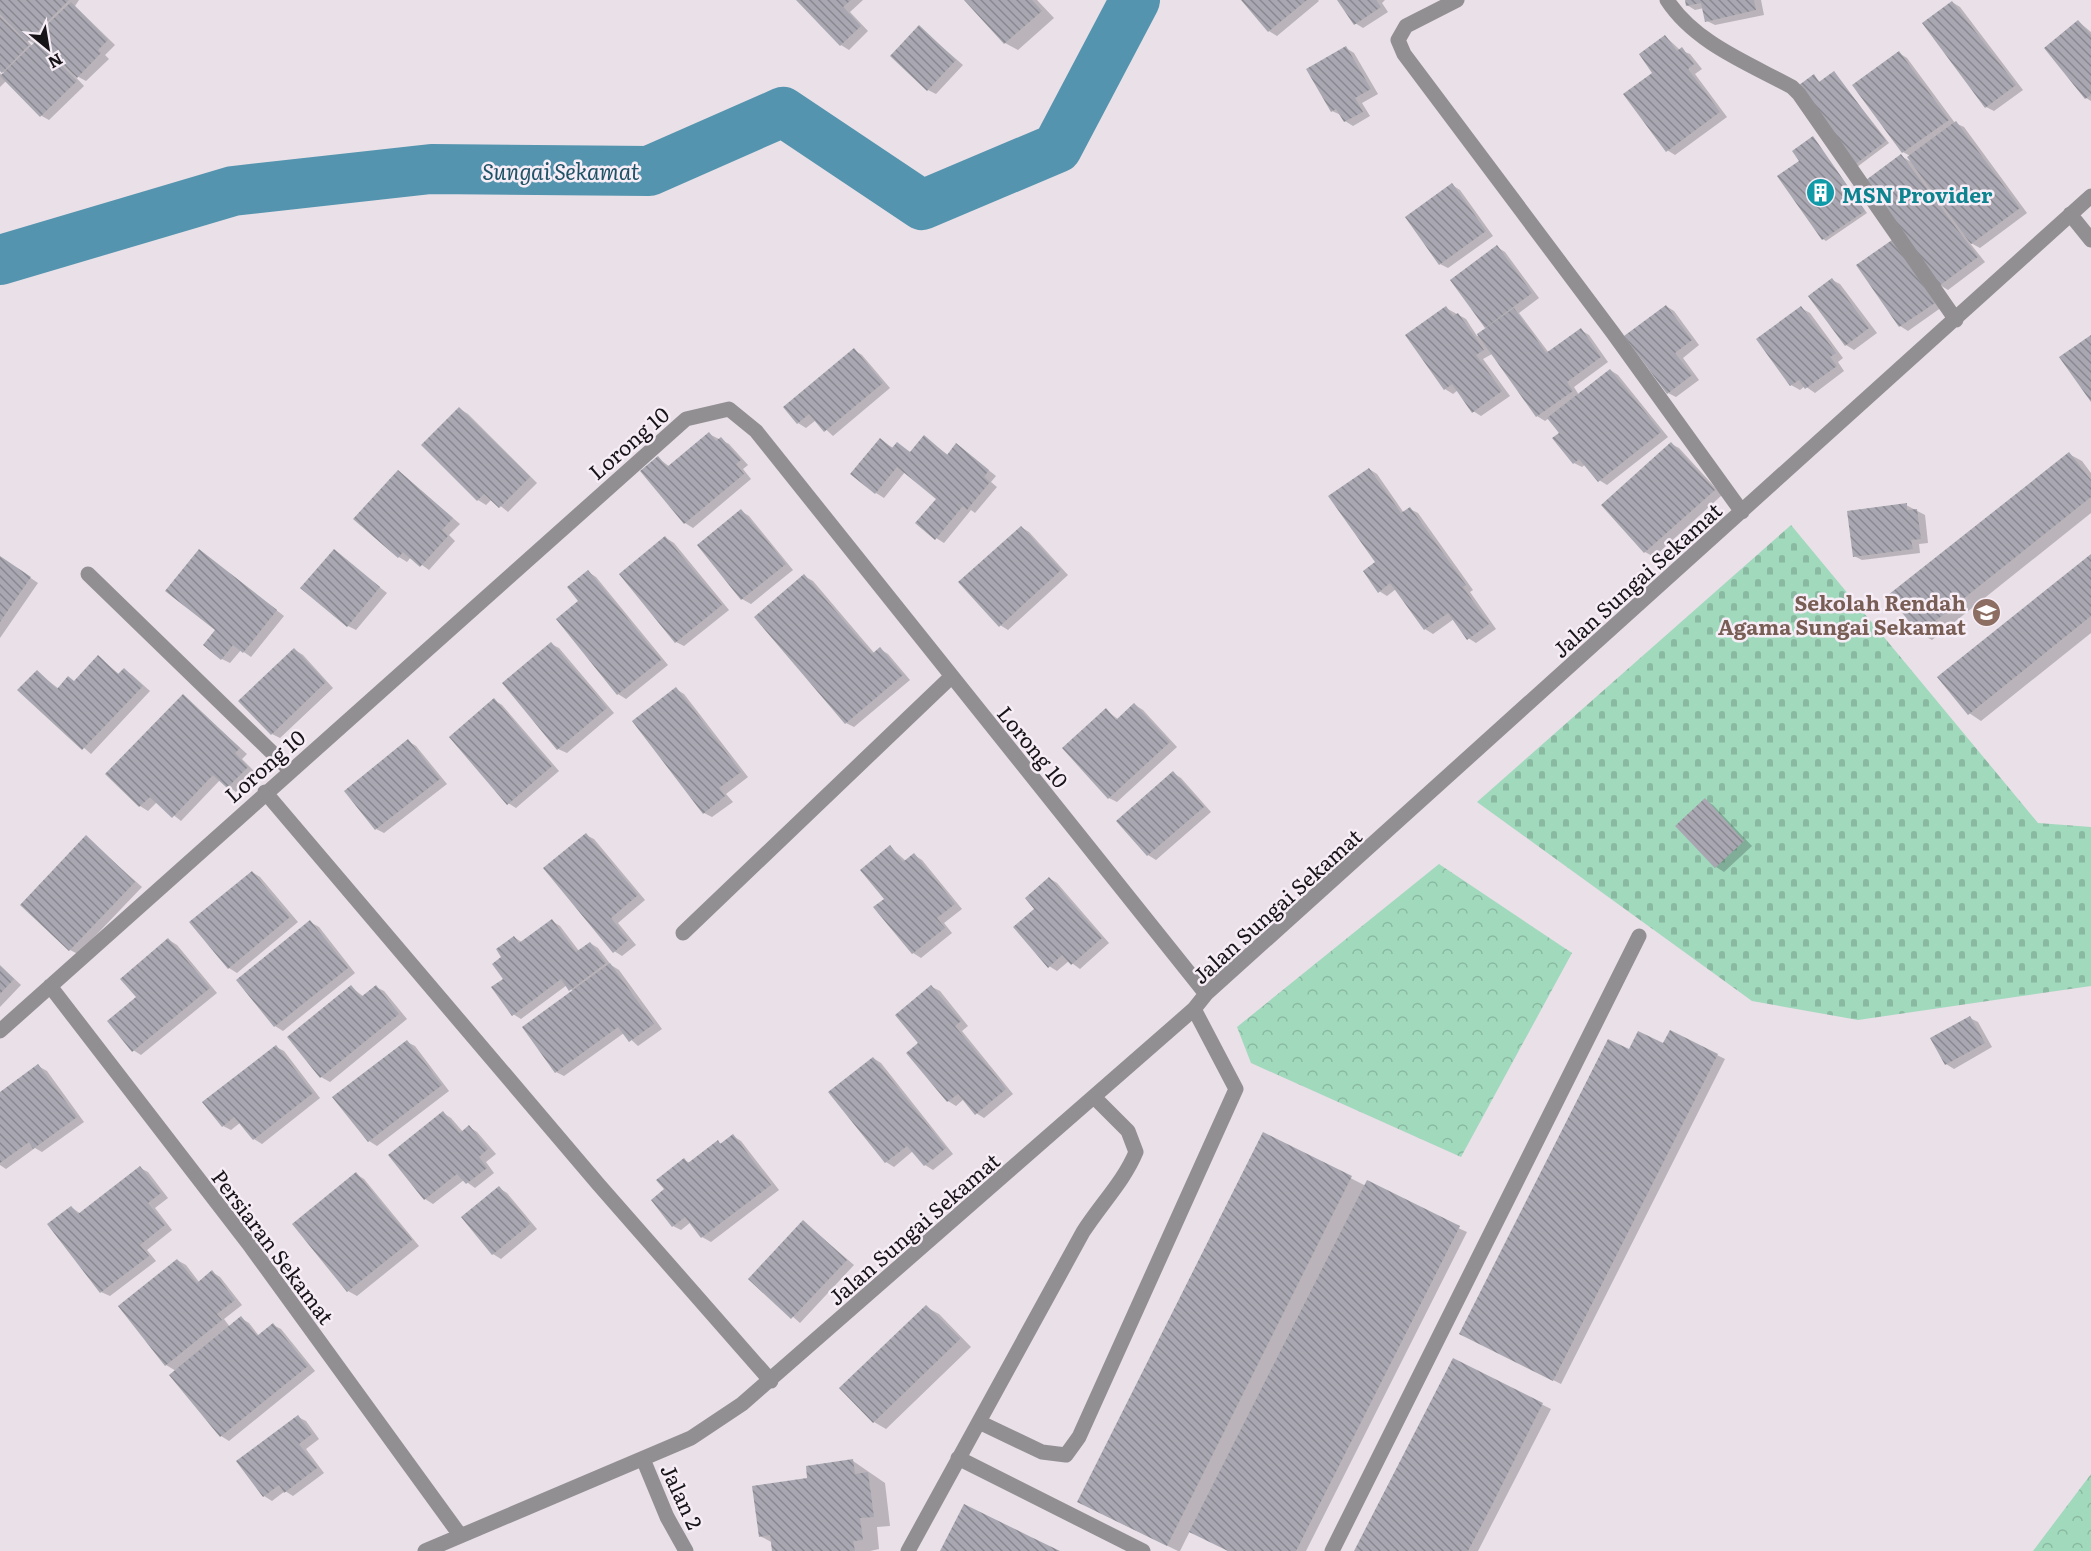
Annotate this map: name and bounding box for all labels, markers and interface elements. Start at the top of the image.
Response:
north arrow [18,18,78,78]
text: N [44,48,68,76]
water label: Sungai Sekamat [482,154,640,187]
building icon: MSN Provider [1805,177,1837,209]
place label: MSN Provider [1842,178,1993,209]
street label: Lorong 10 [581,398,675,486]
street label: Jalan Sungai Sekamat [1544,494,1728,664]
place label: Sekolah Rendah Agama Sungai Sekamat [1718,586,1967,641]
school or university icon: Sekolah Rendah Agama Sungai Sekamat [1971,597,2003,629]
street label: Lorong 10 [991,698,1077,794]
street label: Lorong 10 [217,721,311,809]
street label: Jalan Sungai Sekamat [1184,820,1368,990]
street label: Jalan Sungai Sekamat [820,1144,1006,1311]
street label: Persiaran Sekamat [205,1162,343,1330]
street label: Jalan 2 [654,1458,712,1534]

